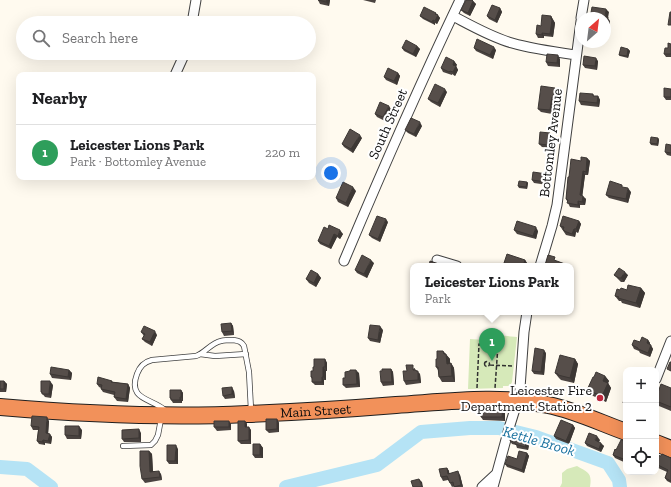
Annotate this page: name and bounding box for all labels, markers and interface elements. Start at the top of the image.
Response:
north arrow [575,12,611,48]
search box [16,16,316,60]
icon: search [30,27,52,49]
text: Search here [62,29,138,47]
street label: South Street [365,85,411,162]
street label: Bottomley Avenue [536,87,566,198]
text: Nearby [32,88,87,108]
text: Leicester Lions Park [70,136,204,154]
text: 1 [42,145,48,160]
text: 220 m [265,145,300,160]
text: Park · Bottomley Avenue [70,154,206,169]
your location [321,163,341,183]
popup [410,263,574,315]
text: Leicester Lions Park [425,273,559,291]
text: Park [425,291,451,306]
pin: 1 [479,328,505,361]
map controls [623,367,659,475]
button: + [623,367,659,403]
place label: Leicester Fire Department Station 2 [461,382,592,415]
marker: Leicester Fire Department Station 2 [595,393,605,403]
street label: Main Street [280,400,353,421]
button: − [623,403,659,439]
water label: Kettle Brook [501,422,577,460]
button: locate [623,439,659,475]

